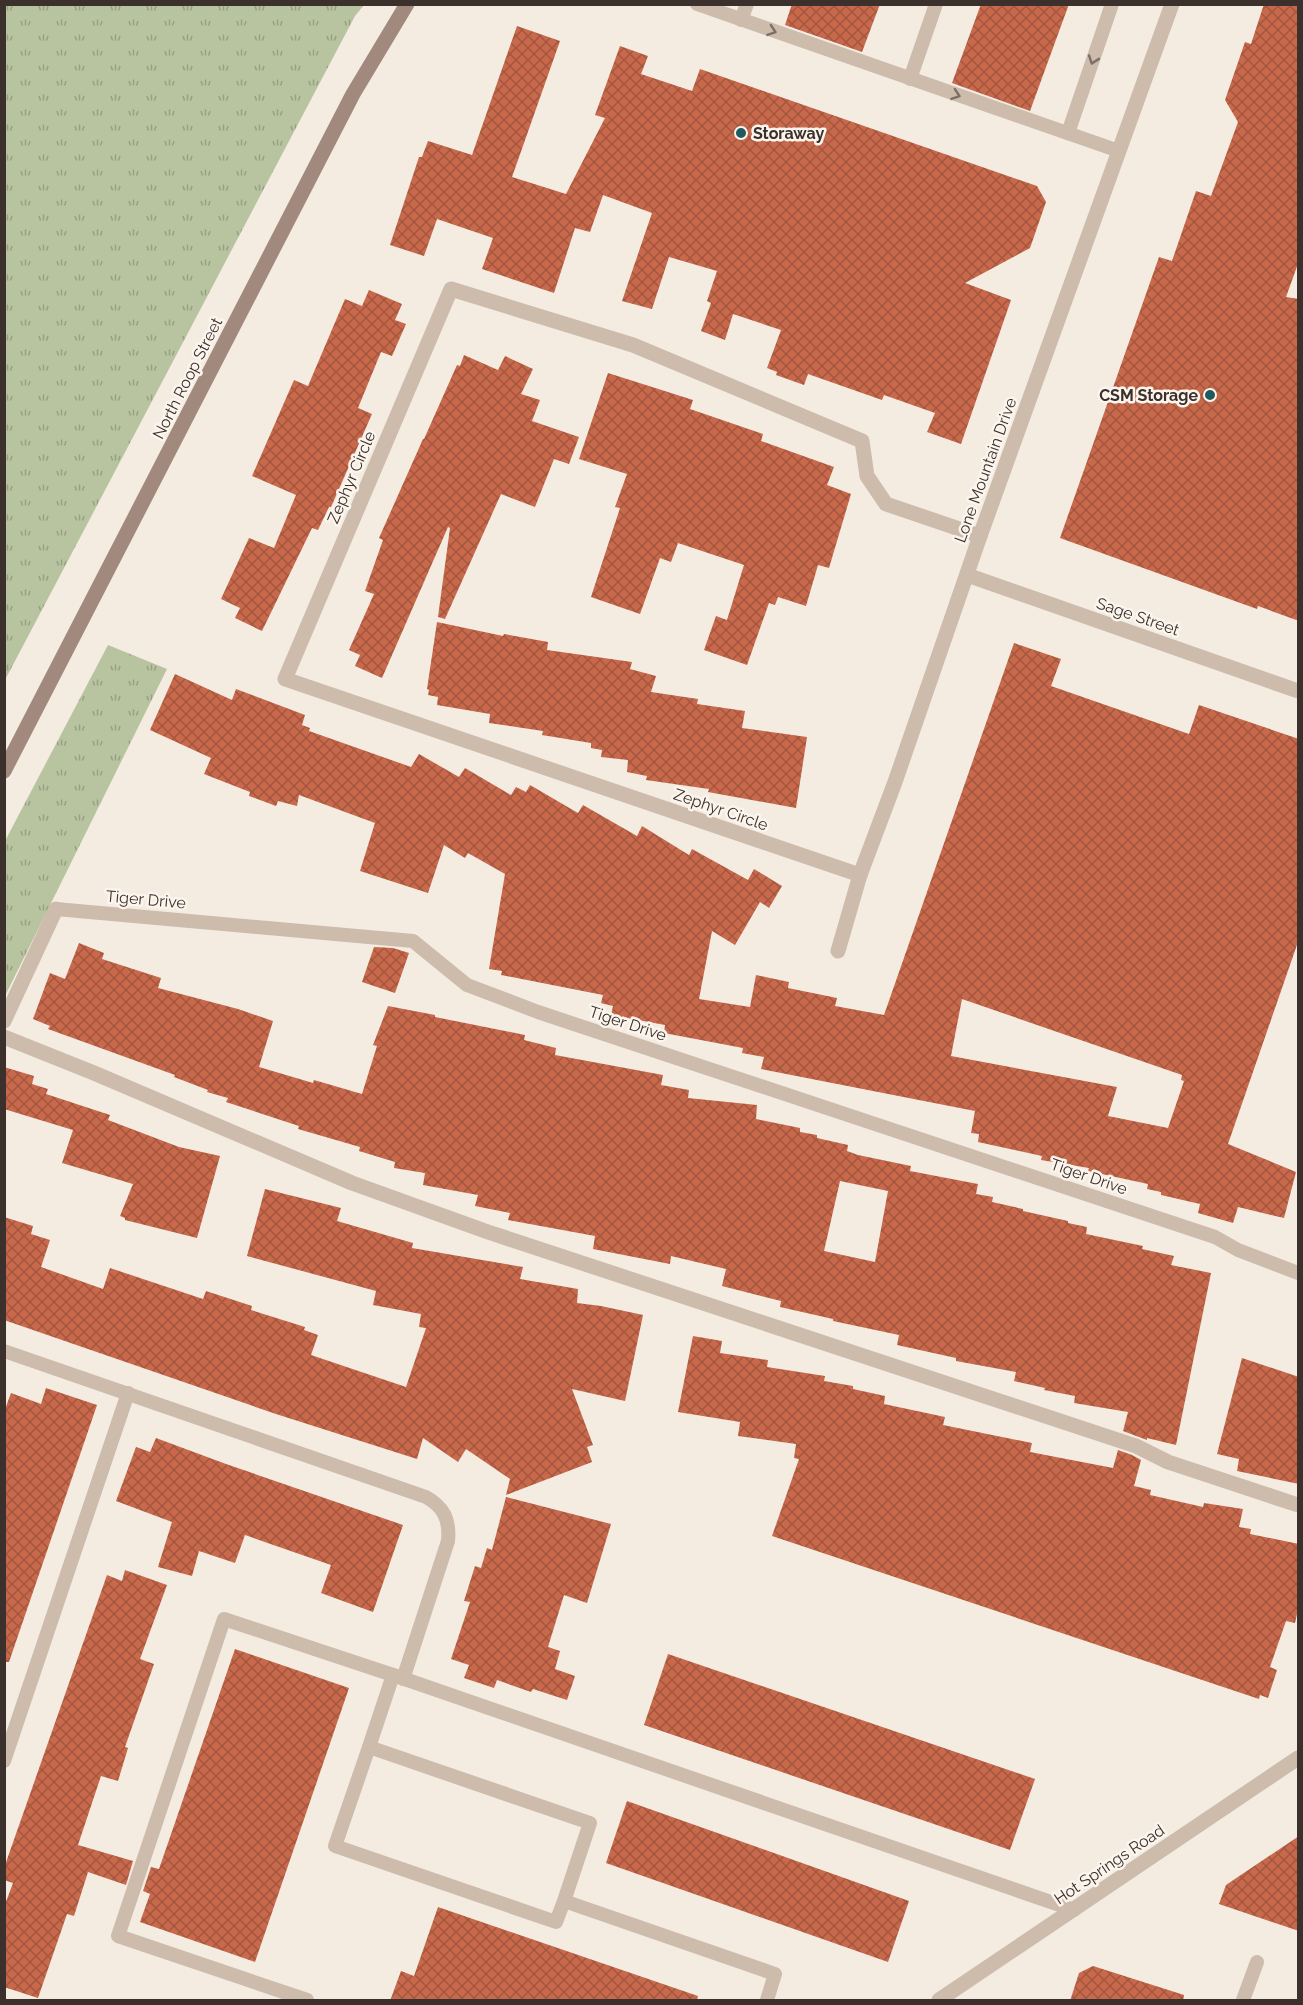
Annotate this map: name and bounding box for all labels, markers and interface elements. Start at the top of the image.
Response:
one-way arrow [766,23,777,36]
one-way arrow [1088,54,1101,65]
one-way arrow [950,87,961,100]
place label: Storaway [753,124,824,143]
marker: Storaway [734,126,748,140]
street label: North Roop Street [149,314,227,442]
place label: CSM Storage [1099,386,1198,405]
marker: CSM Storage [1203,388,1217,402]
street label: Lone Mountain Drive [950,395,1021,545]
street label: Zephyr Circle [323,428,379,526]
street label: Sage Street [1094,593,1182,640]
street label: Zephyr Circle [671,784,771,834]
street label: Tiger Drive [105,887,187,912]
street label: Tiger Drive [587,1002,669,1045]
street label: Tiger Drive [1048,1154,1130,1198]
street label: Hot Springs Road [1051,1821,1168,1908]

